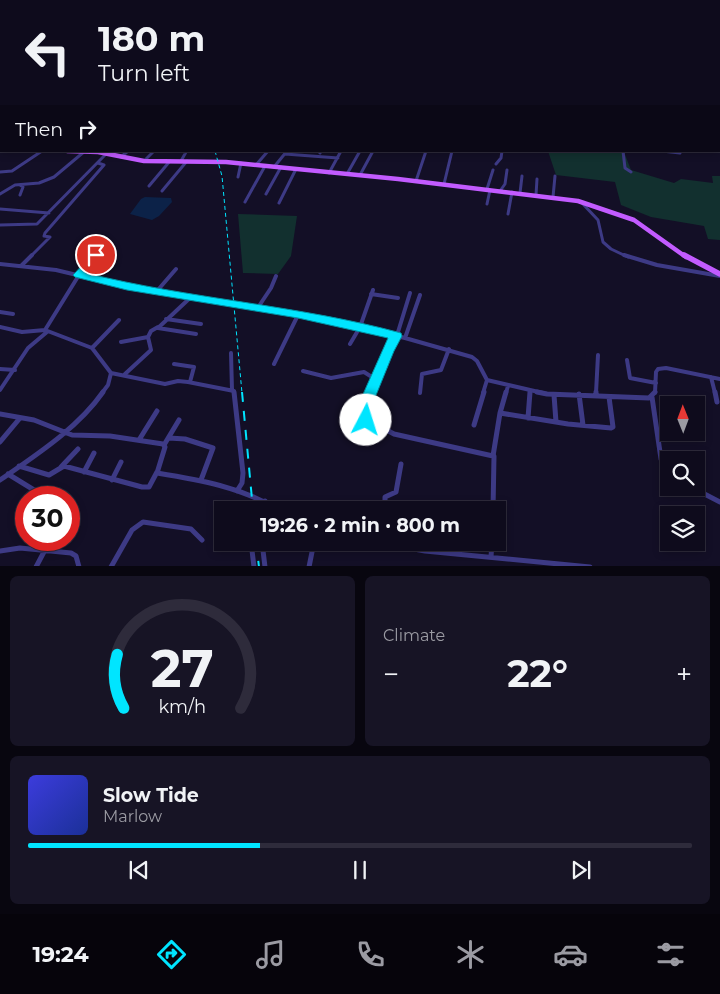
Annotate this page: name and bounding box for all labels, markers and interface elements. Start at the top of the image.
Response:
text: 180 m [98,17,205,60]
icon: left [15,20,80,85]
text: Turn left [98,60,190,87]
icon: right [73,115,101,143]
text: Then [15,118,63,141]
pin [75,234,117,276]
icon: arrive [82,241,110,269]
position arrow [339,393,391,445]
north arrow [660,396,705,441]
map controls [660,396,705,551]
button: search [660,451,705,496]
speed limit sign: 30 [15,486,80,551]
button: layers [660,506,705,551]
text: 19:26 · 2 min · 800 m [260,514,460,537]
text: Climate [383,626,445,645]
text: 27 [151,637,214,700]
text: 22° [507,650,568,697]
text: − [383,657,399,691]
text: + [676,657,692,691]
text: km/h [159,696,206,717]
text: Slow Tide [103,784,199,807]
text: Marlow [103,807,162,826]
icon: previous [125,856,153,884]
icon: pause [346,856,374,884]
icon: next [567,856,595,884]
icon: directions [154,937,189,972]
icon: music [253,937,288,972]
icon: phone [353,937,388,972]
icon: climate [453,937,488,972]
icon: car [553,937,588,972]
icon: filters [653,937,688,972]
text: 19:24 [32,941,89,968]

